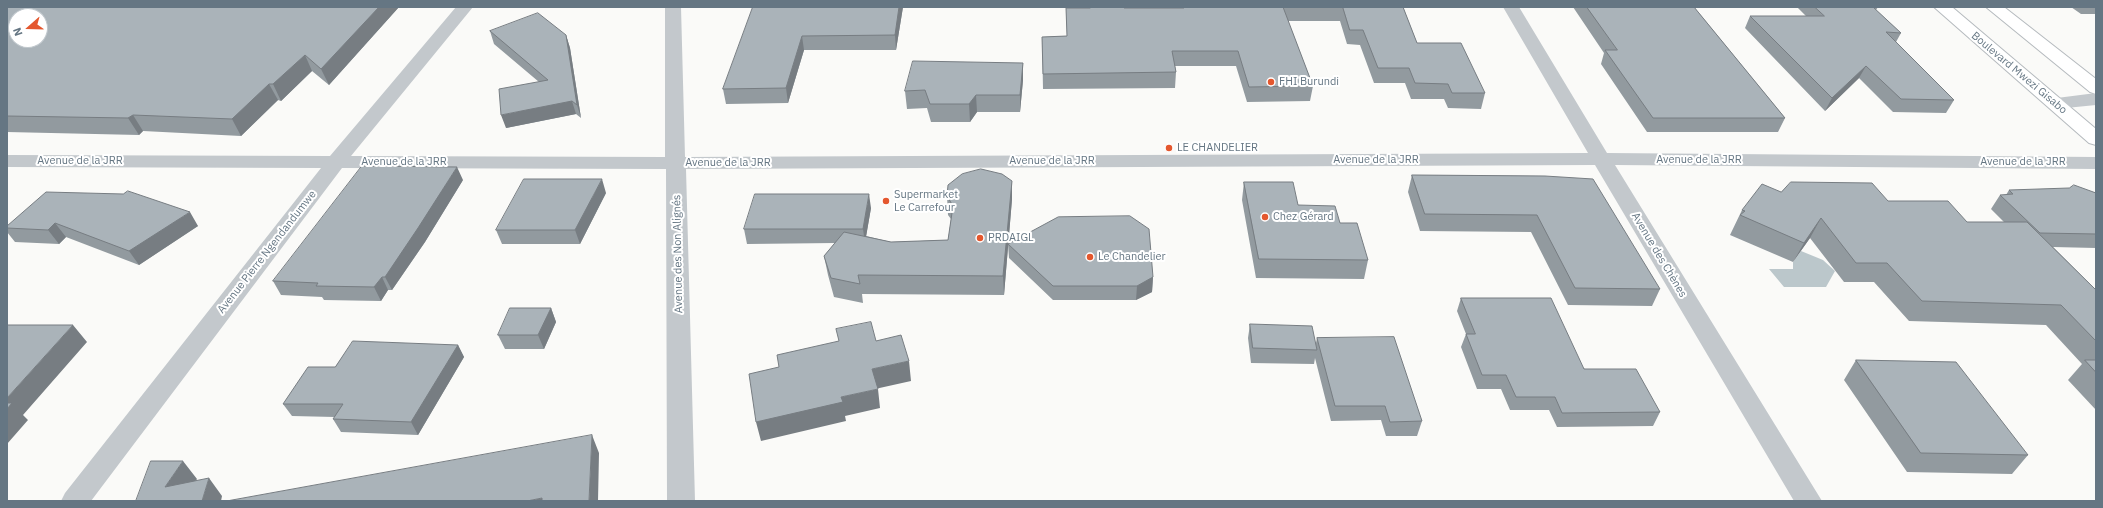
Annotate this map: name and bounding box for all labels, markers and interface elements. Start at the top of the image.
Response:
north arrow [8,8,48,48]
text: N [10,26,26,38]
street label: Boulevard Mwezi Gisabo [1969,29,2069,117]
place label: FHI Burundi [1279,75,1339,89]
marker: FHI Burundi [1266,77,1276,87]
place label: LE CHANDELIER [1177,141,1258,155]
marker: LE CHANDELIER [1164,143,1174,153]
street label: Avenue de la JRR [1333,153,1419,167]
street label: Avenue de la JRR [1656,153,1742,167]
street label: Avenue de la JRR [37,154,123,168]
street label: Avenue de la JRR [1009,154,1095,168]
street label: Avenue de la JRR [361,155,447,169]
street label: Avenue de la JRR [1980,155,2066,169]
street label: Avenue de la JRR [685,156,771,170]
street label: Avenue Pierre Ngendandumwe [215,188,319,316]
place label: Supermarket Le Carrefour [894,188,958,214]
street label: Avenue des Non Alignés [670,195,686,313]
marker: Supermarket Le Carrefour [881,196,891,206]
place label: Chez Gérard [1273,210,1334,224]
street label: Avenue des Chènes [1629,210,1689,300]
marker: Chez Gérard [1260,212,1270,222]
place label: PRDAIGL [988,231,1034,245]
marker: PRDAIGL [975,233,985,243]
place label: Le Chandelier [1098,250,1165,264]
marker: Le Chandelier [1085,252,1095,262]

